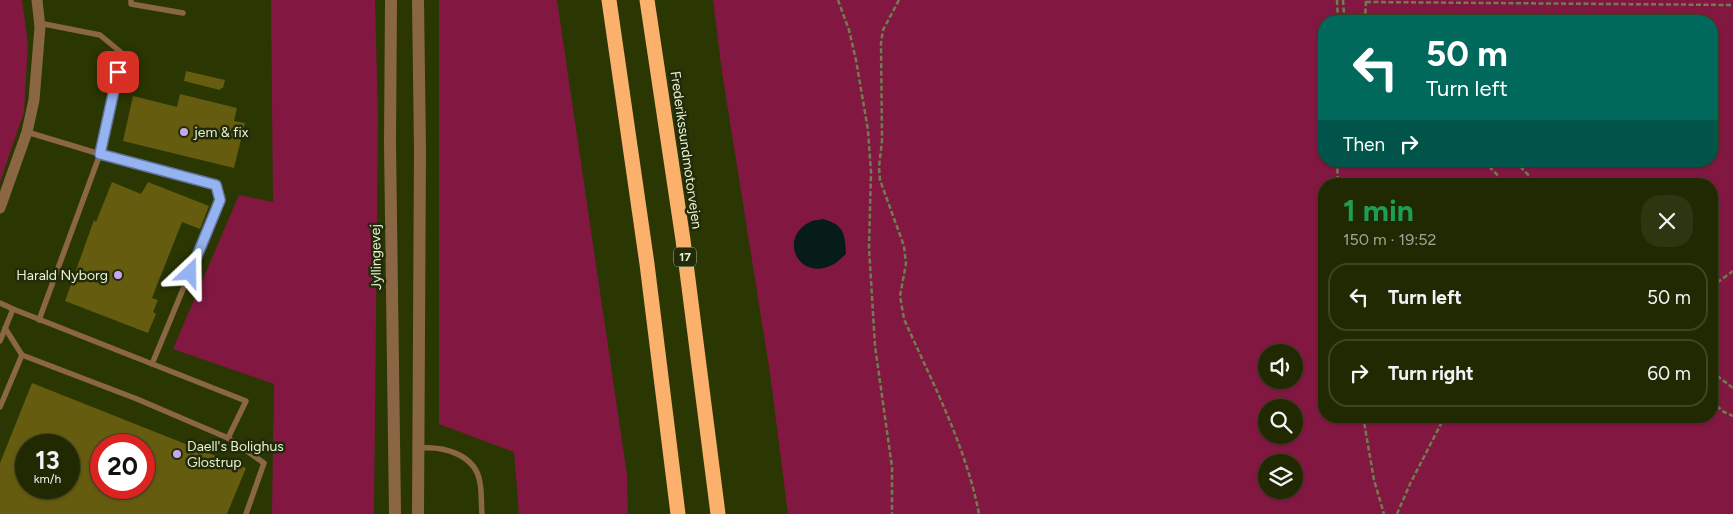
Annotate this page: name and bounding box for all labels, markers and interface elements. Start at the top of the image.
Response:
text: 50 m [1426,33,1508,75]
icon: left [1343,35,1408,100]
pin [97,51,139,93]
icon: arrive [104,58,132,86]
street label: Frederikssundmotorvejen [666,70,706,230]
text: Turn left [1426,75,1508,102]
place label: jem & fix [193,124,249,141]
marker: jem & fix [178,126,190,138]
icon: right [1395,130,1423,158]
text: Then [1343,133,1385,156]
text: 1 min [1343,192,1414,229]
button: close [1641,195,1693,247]
street label: Jyllingevej [367,224,385,290]
text: 150 m · 19:52 [1343,230,1436,249]
position arrow [163,246,215,298]
road number: 17 [674,248,696,266]
place label: Harald Nyborg [16,267,108,284]
marker: Harald Nyborg [112,269,124,281]
icon: left [1345,283,1373,311]
text: Turn left [1388,286,1462,309]
text: 50 m [1647,286,1691,309]
map controls [1258,344,1303,499]
button: sound [1258,344,1303,389]
icon: right [1345,359,1373,387]
text: Turn right [1388,362,1474,385]
text: 60 m [1647,362,1691,385]
button: search [1258,399,1303,444]
speed limit sign: 20 [90,434,155,499]
place label: Daell's Bolighus Glostrup [187,438,284,471]
text: 13 [35,445,60,475]
marker: Daell's Bolighus Glostrup [171,448,183,460]
button: layers [1258,454,1303,499]
text: km/h [34,472,61,486]

